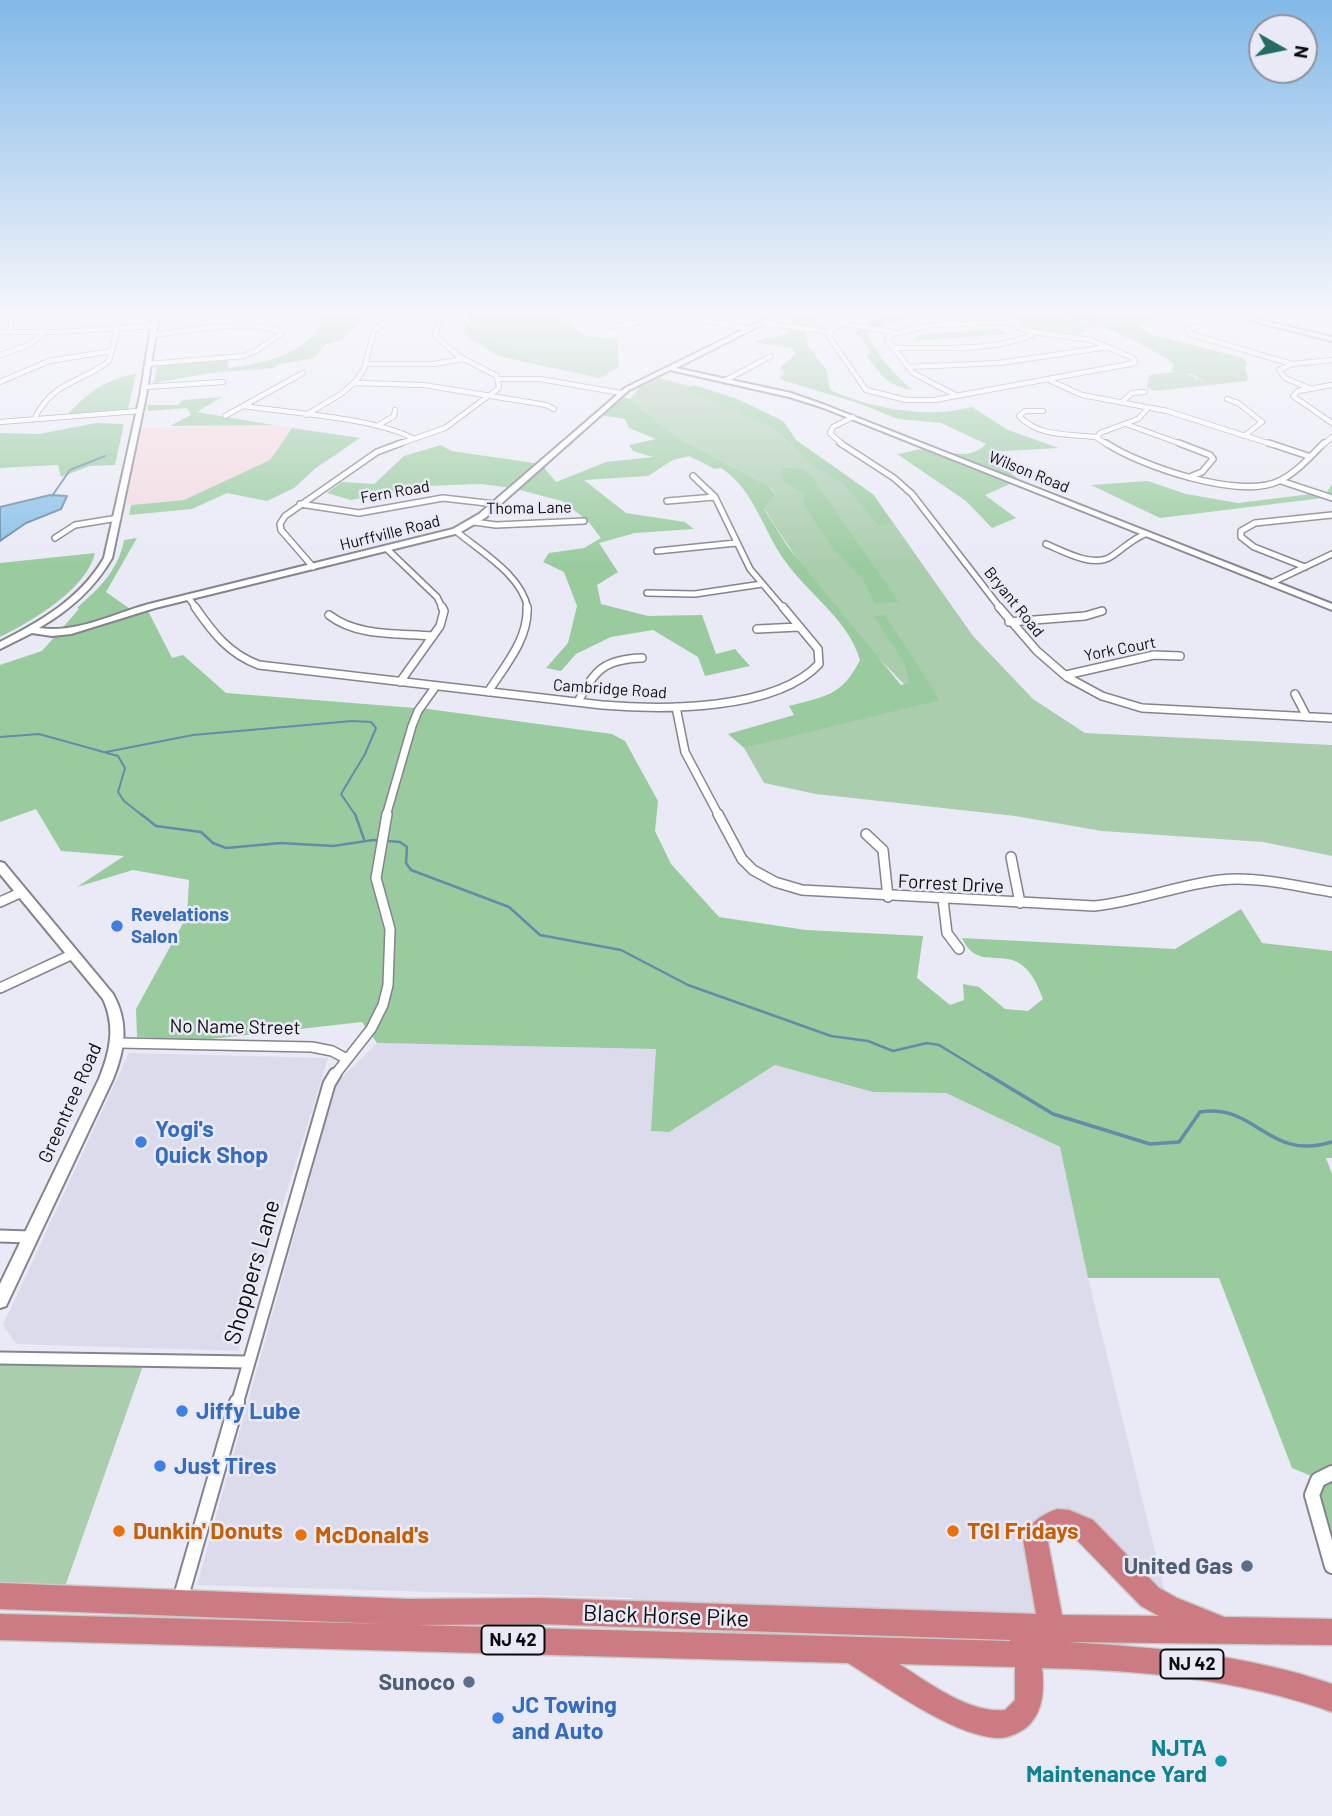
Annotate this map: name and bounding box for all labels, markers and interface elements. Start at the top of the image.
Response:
north arrow [1248,14,1318,84]
text: N [1290,44,1315,60]
street label: Wilson Road [986,447,1072,497]
street label: Fern Road [359,476,431,508]
street label: Thoma Lane [486,498,572,518]
street label: Hurffville Road [338,511,442,555]
street label: Bryant Road [980,563,1048,641]
street label: York Court [1082,633,1158,665]
street label: Cambridge Road [552,675,668,703]
street label: Forrest Drive [897,870,1005,898]
place label: Revelations Salon [131,904,229,948]
marker: Revelations Salon [109,918,125,934]
street label: No Name Street [169,1014,301,1040]
street label: Greentree Road [33,1040,107,1166]
place label: Yogi's Quick Shop [155,1115,268,1169]
marker: Yogi's Quick Shop [133,1134,149,1150]
street label: Shoppers Lane [218,1197,286,1347]
place label: Jiffy Lube [196,1397,300,1425]
marker: Jiffy Lube [174,1403,190,1419]
place label: Just Tires [174,1452,276,1480]
marker: Just Tires [152,1458,168,1474]
place label: Dunkin' Donuts [133,1517,283,1545]
place label: TGI Fridays [967,1517,1079,1545]
place label: McDonald's [315,1521,429,1549]
marker: Dunkin' Donuts [111,1523,127,1539]
marker: TGI Fridays [945,1523,961,1539]
marker: McDonald's [293,1527,309,1543]
place label: United Gas [1124,1552,1233,1580]
marker: United Gas [1239,1558,1255,1574]
street label: Black Horse Pike [582,1599,750,1633]
road number: NJ 42 [482,1625,544,1654]
road number: NJ 42 [1160,1650,1224,1679]
place label: Sunoco [378,1668,455,1696]
marker: Sunoco [461,1674,477,1690]
place label: JC Towing and Auto [512,1691,617,1745]
marker: JC Towing and Auto [490,1710,506,1726]
place label: NJTA Maintenance Yard [1026,1734,1207,1788]
marker: NJTA Maintenance Yard [1213,1753,1229,1769]

